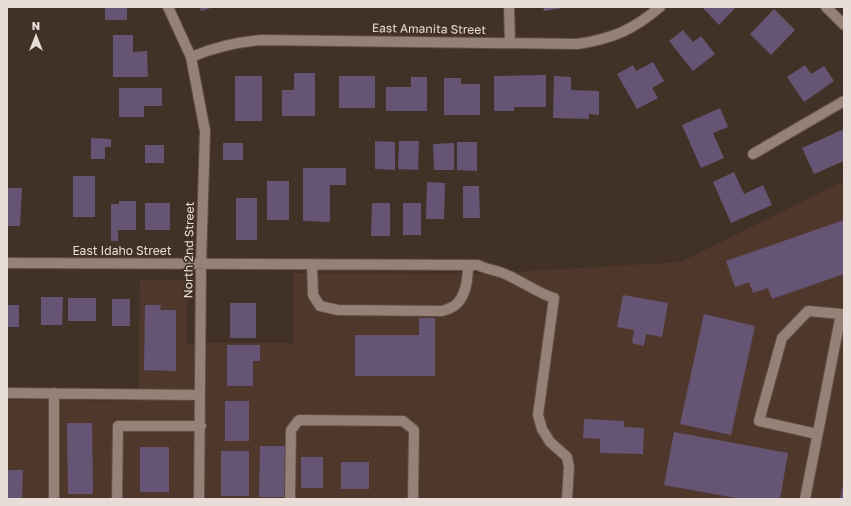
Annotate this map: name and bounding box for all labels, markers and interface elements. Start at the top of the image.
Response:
north arrow [16,16,56,56]
text: N [32,19,40,32]
street label: East Amanita Street [372,20,486,37]
street label: North 2nd Street [180,201,197,298]
street label: East Idaho Street [72,243,172,258]

